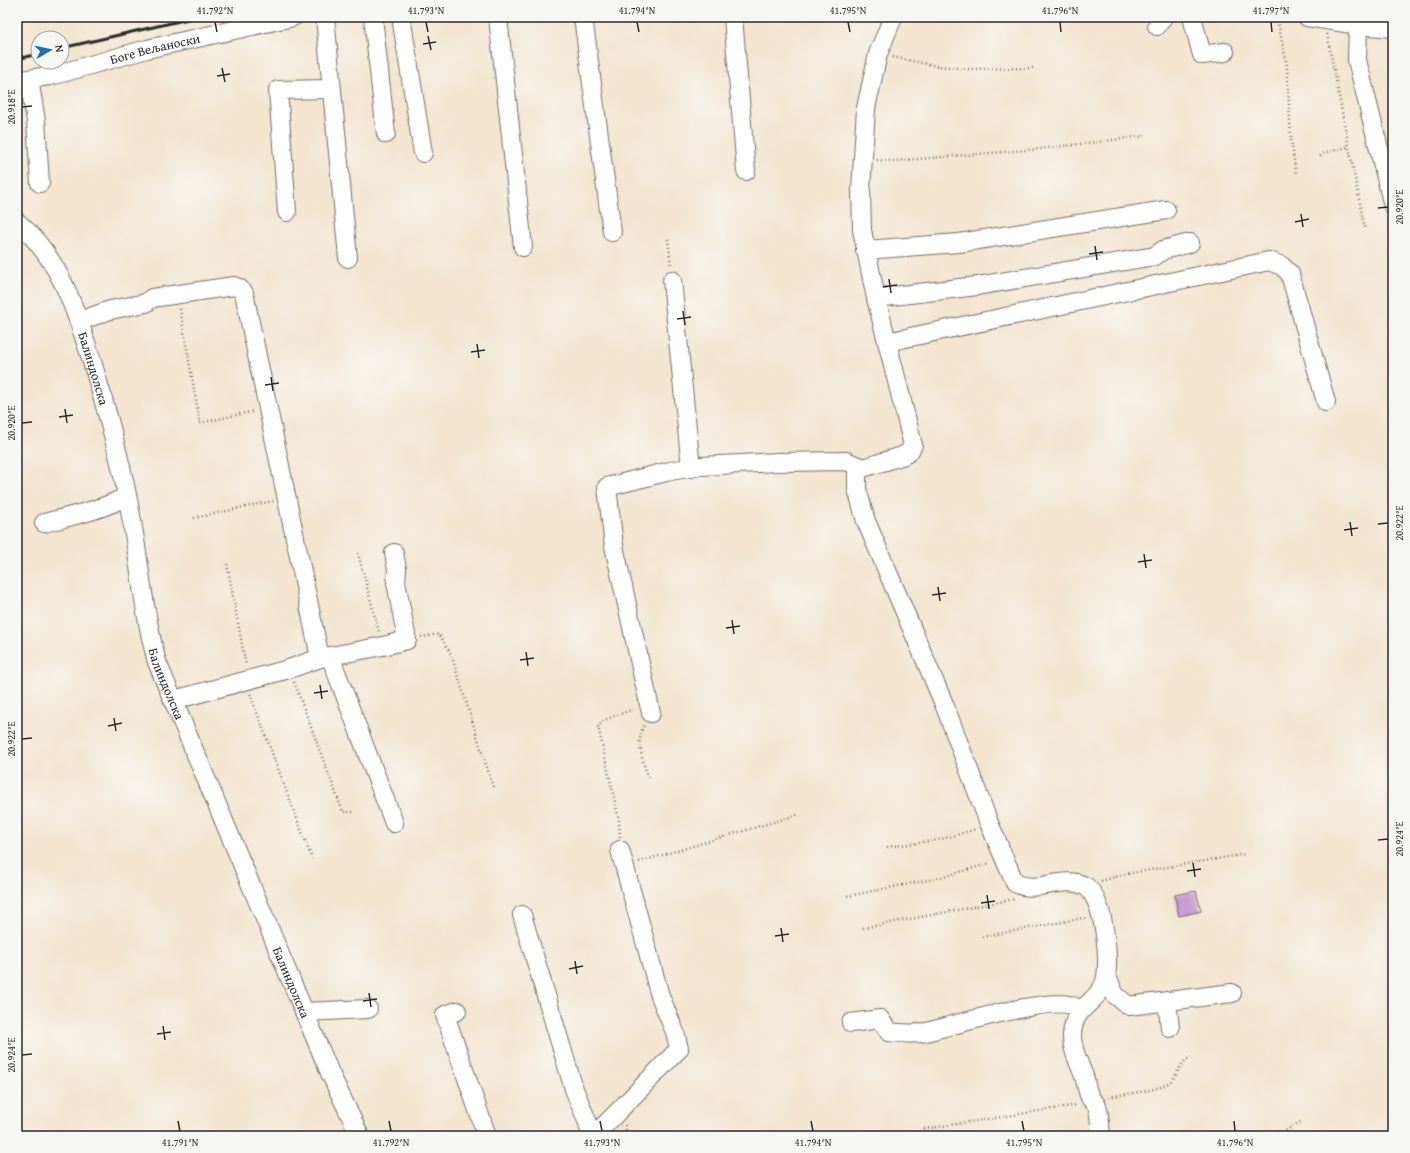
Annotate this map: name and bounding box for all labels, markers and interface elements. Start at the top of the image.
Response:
text: 41.792°N [197,3,234,18]
text: 41.793°N [408,3,445,18]
text: 41.794°N [619,3,656,18]
text: 41.795°N [830,3,867,18]
text: 41.796°N [1042,3,1079,18]
text: 41.797°N [1253,3,1290,18]
street label: Боге Вељаноски [108,29,202,69]
north arrow [30,30,70,70]
text: N [51,44,68,54]
text: 20.918°E [4,89,19,125]
text: 20.920°E [1392,189,1407,225]
street label: Балиндолска [73,329,114,408]
text: 20.920°E [4,405,19,441]
text: 20.922°E [1392,505,1407,541]
street label: Балиндолска [144,646,189,723]
text: 20.922°E [4,721,19,757]
text: 20.924°E [1392,821,1407,857]
street label: Балиндолска [268,944,315,1022]
text: 20.924°E [4,1037,19,1073]
text: 41.791°N [162,1135,199,1150]
text: 41.792°N [373,1135,410,1150]
text: 41.793°N [584,1135,621,1150]
text: 41.794°N [795,1135,832,1150]
text: 41.795°N [1006,1135,1043,1150]
text: 41.796°N [1217,1135,1254,1150]

